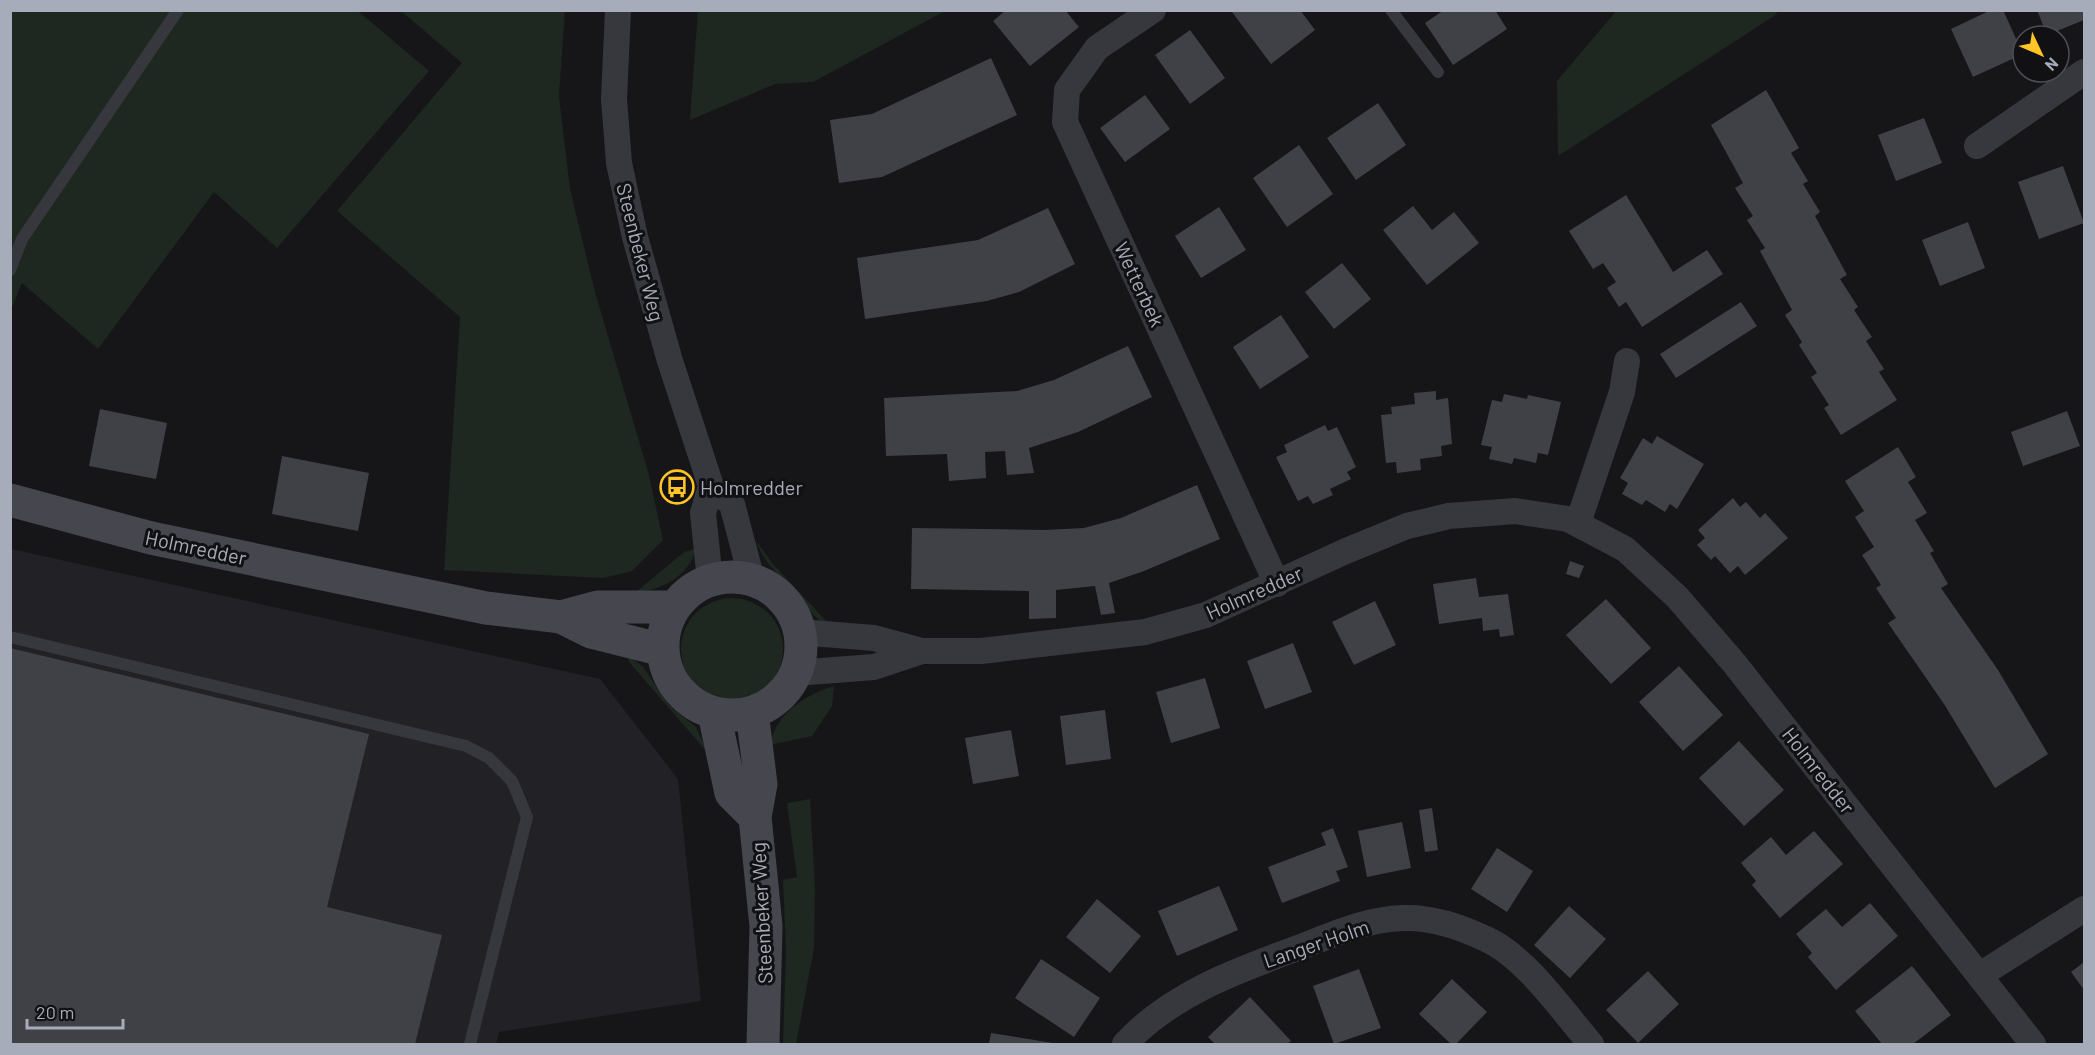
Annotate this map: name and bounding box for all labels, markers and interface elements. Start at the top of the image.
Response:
north arrow [2011,24,2071,84]
text: N [2042,54,2063,75]
street label: Steenbeker Weg [612,180,670,324]
street label: Wetterbek [1110,238,1170,330]
bus stop icon: Holmredder [659,469,695,505]
place label: Holmredder [700,475,803,499]
street label: Holmredder [143,525,249,569]
street label: Holmredder [1202,560,1306,624]
street label: Holmredder [1778,722,1860,818]
street label: Steenbeker Weg [745,842,777,984]
street label: Langer Holm [1260,914,1372,972]
scale bar [27,992,123,1030]
text: 20 m [36,1001,74,1023]

